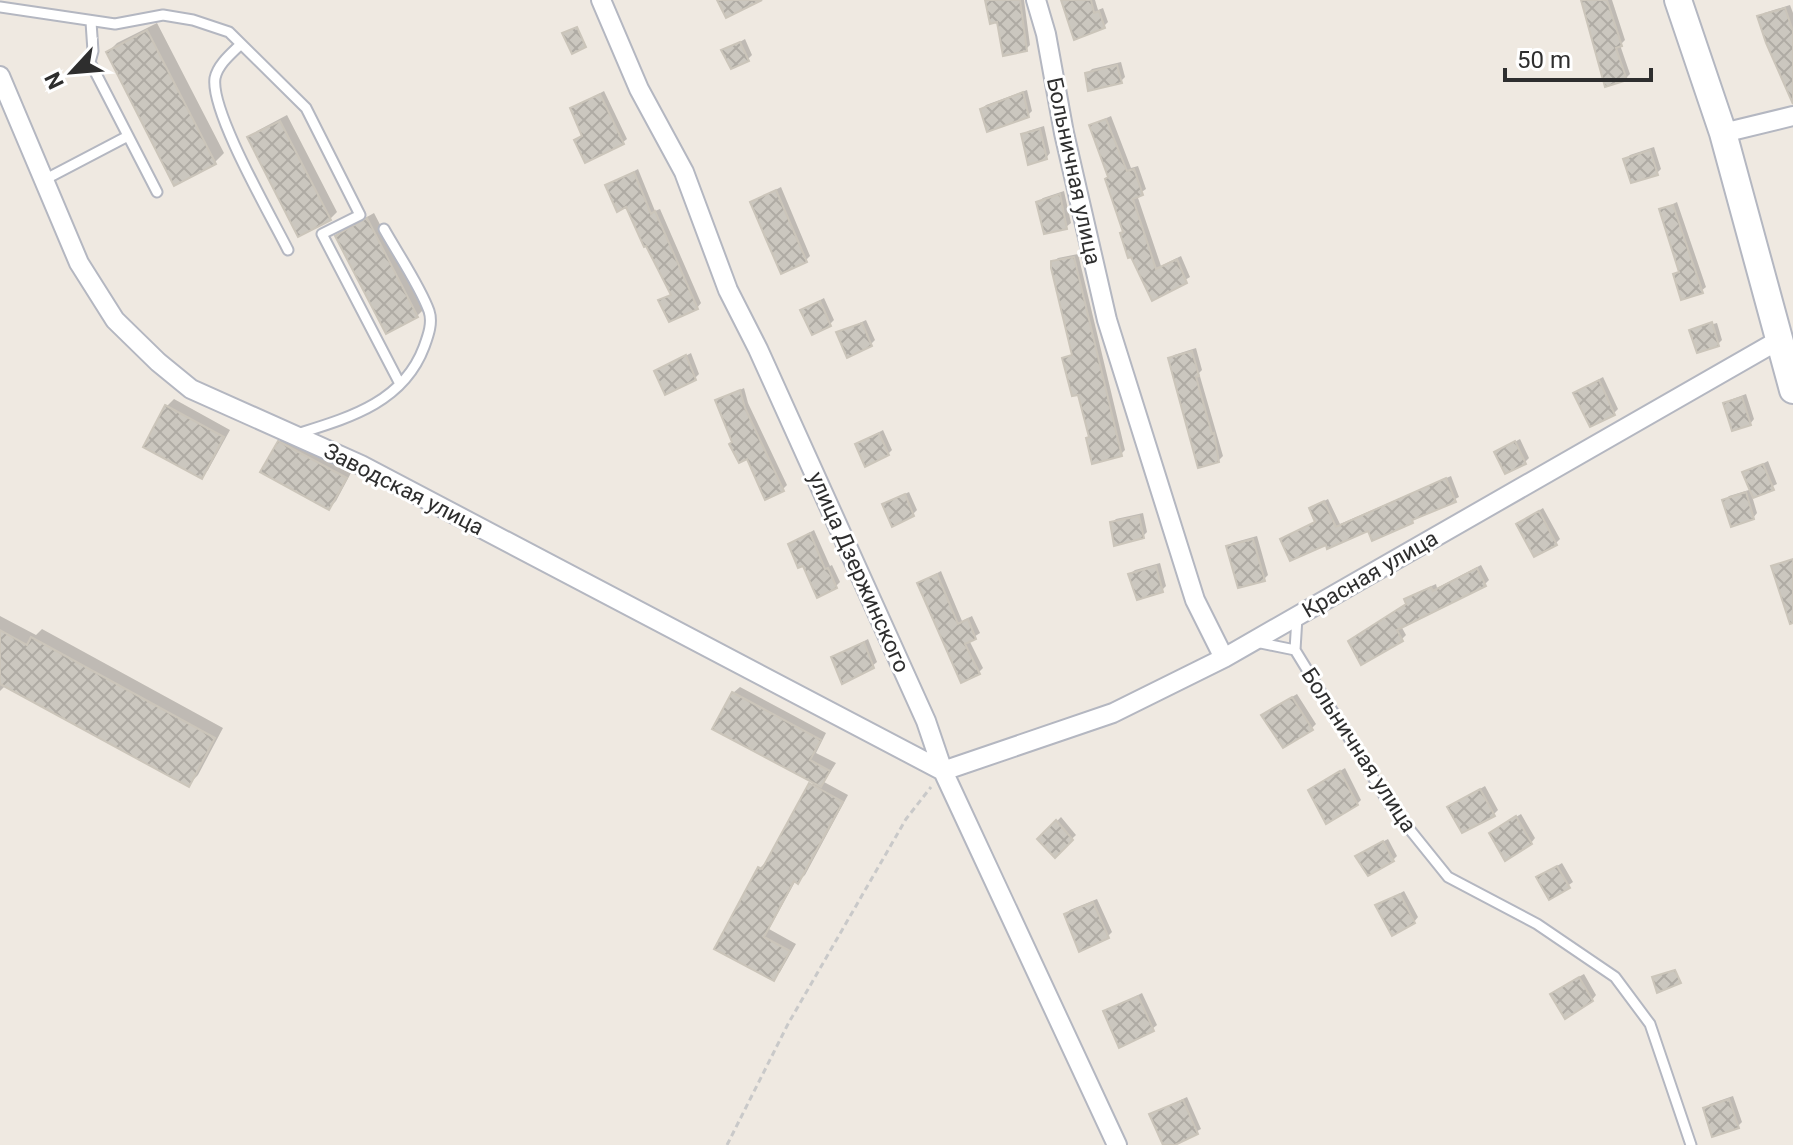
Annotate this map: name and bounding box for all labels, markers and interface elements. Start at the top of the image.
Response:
north arrow [32,32,112,112]
scale bar [1505,32,1651,82]
text: 50 m [1517,46,1571,74]
text: N [40,68,69,93]
street label: Больничная улица [1042,75,1106,267]
street label: Заводская улица [320,438,488,540]
street label: улица Дзержинского [803,468,915,676]
street label: Красная улица [1298,525,1442,623]
street label: Больничная улица [1297,663,1421,837]

